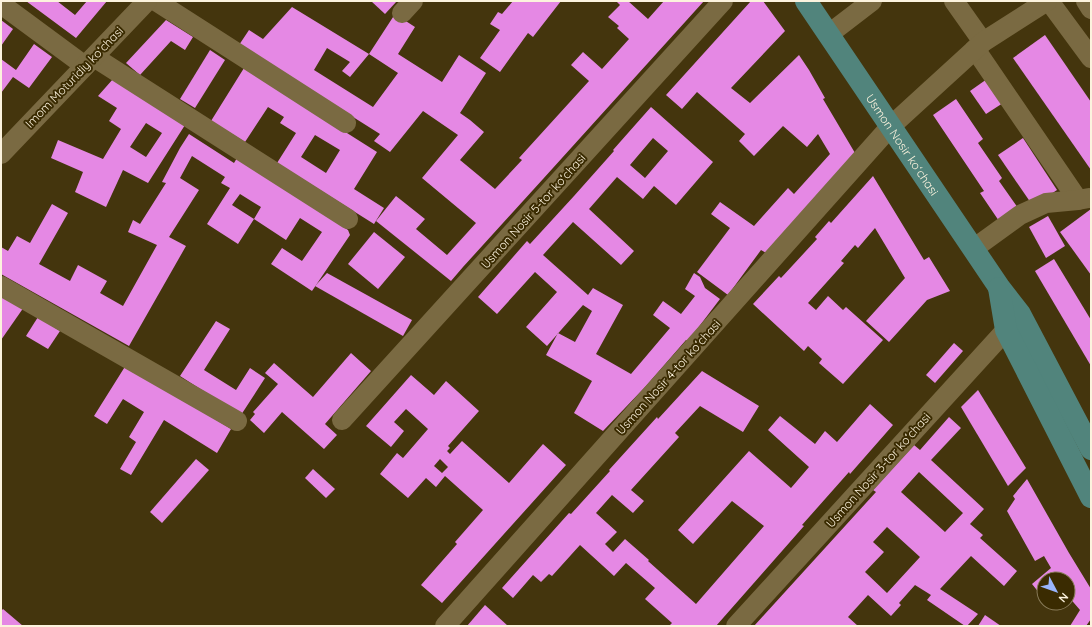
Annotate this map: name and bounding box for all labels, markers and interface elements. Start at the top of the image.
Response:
street label: Imom Moturidiy koʻchasi [22,23,126,131]
street label: Usmon Nosir ko‘chasi [863,91,942,198]
street label: Usmon Nosir 5-tor koʻchasi [477,150,589,272]
street label: Usmon Nosir 4-tor koʻchasi [613,317,723,437]
street label: Usmon Nosir 3-tor koʻchasi [823,410,933,530]
north arrow [1036,571,1076,611]
text: N [1056,590,1071,605]

